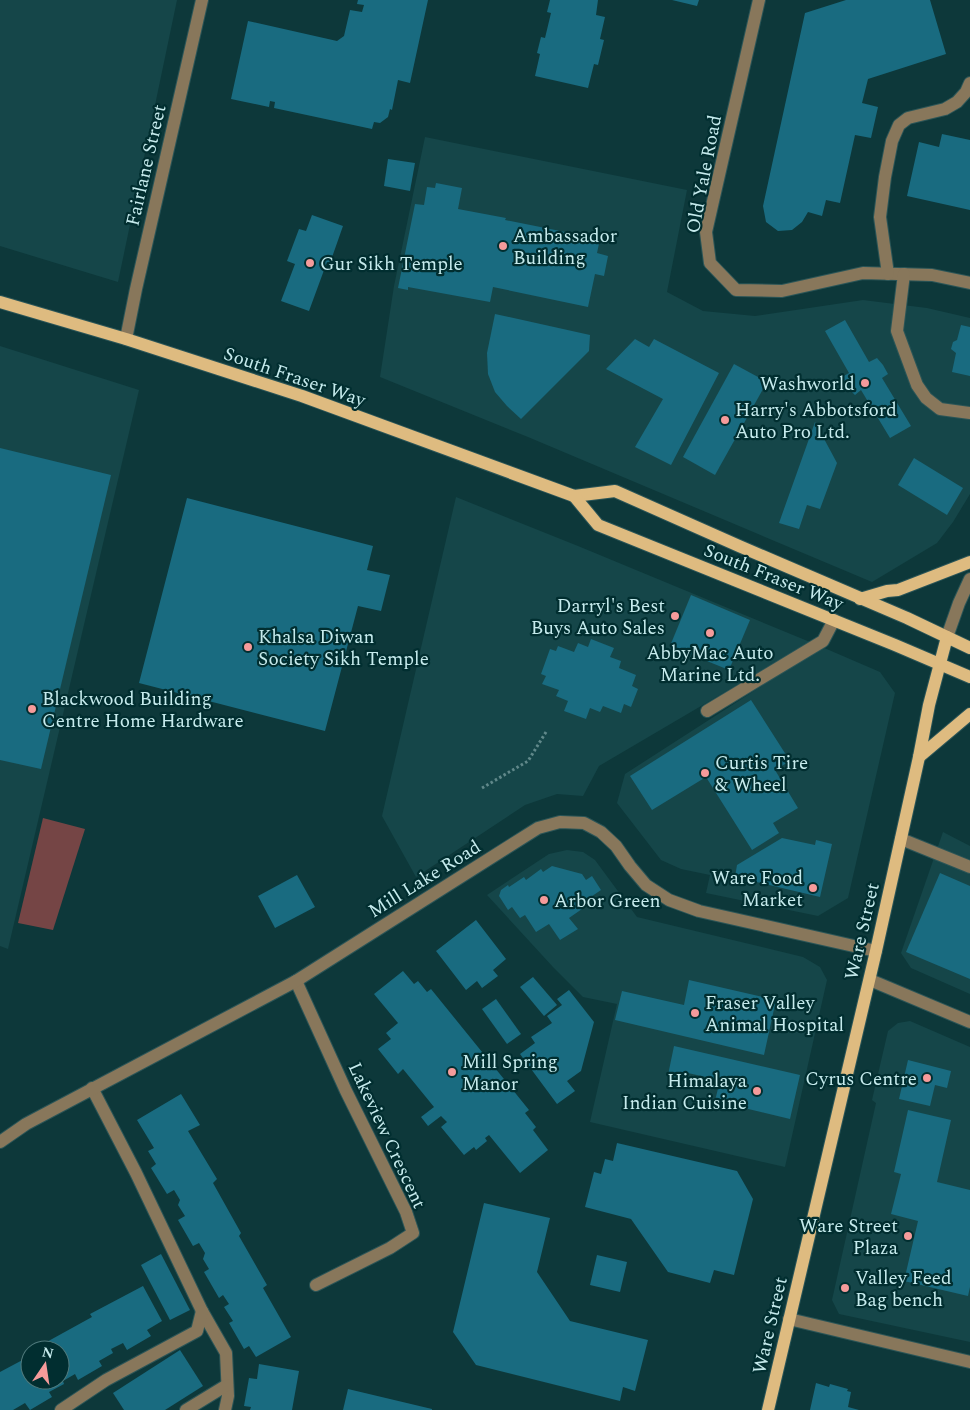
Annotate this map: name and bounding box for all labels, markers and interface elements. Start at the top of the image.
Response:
street label: Fairlane Street [118,101,175,229]
street label: Old Yale Road [679,113,730,236]
place label: Ambassador Building [513,222,618,273]
marker: Ambassador Building [497,240,509,252]
place label: Gur Sikh Temple [320,250,463,279]
marker: Gur Sikh Temple [304,257,316,269]
street label: South Fraser Way [220,340,370,416]
place label: Washworld [760,370,855,399]
marker: Washworld [859,377,871,389]
place label: Harry's Abbotsford Auto Pro Ltd. [735,396,897,447]
marker: Harry's Abbotsford Auto Pro Ltd. [719,414,731,426]
street label: South Fraser Way [699,536,848,619]
place label: Darryl's Best Buys Auto Sales [531,592,665,643]
marker: Darryl's Best Buys Auto Sales [669,610,681,622]
place label: Khalsa Diwan Society Sikh Temple [258,623,429,674]
marker: AbbyMac Auto Marine Ltd. [704,627,716,639]
place label: AbbyMac Auto Marine Ltd. [646,639,774,690]
marker: Khalsa Diwan Society Sikh Temple [242,641,254,653]
place label: Blackwood Building Centre Home Hardware [42,685,244,736]
marker: Blackwood Building Centre Home Hardware [26,703,38,715]
place label: Curtis Tire & Wheel [715,749,808,800]
marker: Curtis Tire & Wheel [699,767,711,779]
street label: Mill Lake Road [363,833,487,926]
place label: Ware Food Market [712,864,803,915]
street label: Ware Street [837,880,888,983]
marker: Ware Food Market [807,882,819,894]
place label: Arbor Green [554,887,661,916]
marker: Arbor Green [538,894,550,906]
place label: Fraser Valley Animal Hospital [705,989,844,1040]
marker: Fraser Valley Animal Hospital [689,1007,701,1019]
place label: Mill Spring Manor [462,1048,558,1099]
street label: Lakeview Crescent [340,1058,433,1214]
place label: Cyrus Centre [805,1065,917,1094]
marker: Mill Spring Manor [446,1066,458,1078]
place label: Himalaya Indian Cuisine [622,1067,748,1118]
marker: Cyrus Centre [921,1072,933,1084]
marker: Himalaya Indian Cuisine [751,1085,763,1097]
place label: Ware Street Plaza [799,1212,899,1263]
marker: Ware Street Plaza [902,1230,914,1242]
place label: Valley Feed Bag bench [855,1264,952,1315]
street label: Ware Street [745,1274,796,1377]
marker: Valley Feed Bag bench [839,1282,851,1294]
north arrow [20,1340,70,1390]
text: N [40,1341,56,1364]

